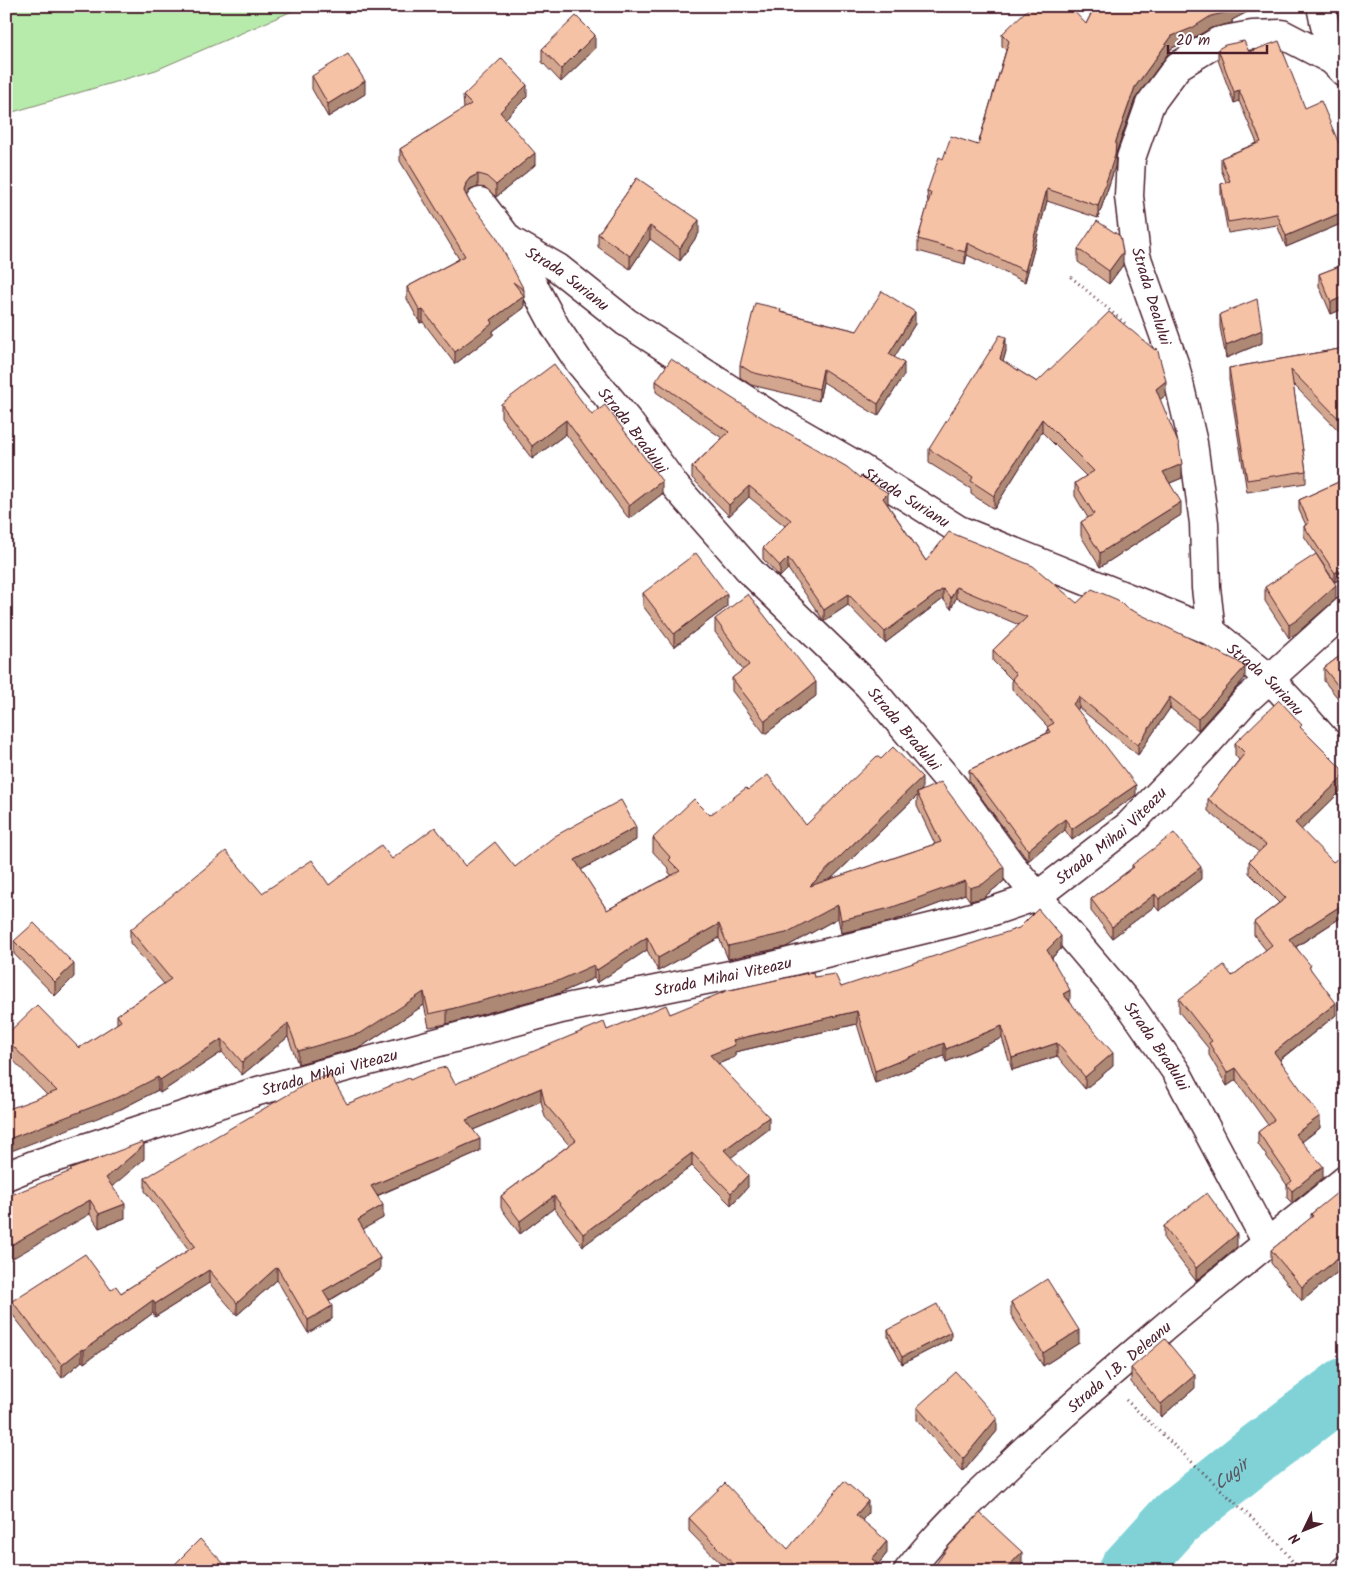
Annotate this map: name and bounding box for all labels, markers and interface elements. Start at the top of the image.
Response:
scale bar [1168,22,1267,54]
text: 20 m [1176,29,1210,53]
street label: Strada Surianu [520,241,614,318]
street label: Strada Dealului [1124,244,1178,350]
street label: Strada Bradului [591,382,674,481]
street label: Strada Surianu [858,462,955,535]
street label: Strada Surianu [1220,637,1310,722]
street label: Strada Bradului [861,682,947,778]
street label: Strada Mihai Viteazu [1050,782,1174,892]
street label: Strada Mihai Viteazu [652,951,795,1004]
street label: Strada Bradului [1117,996,1196,1097]
street label: Strada Mihai Viteazu [259,1043,401,1103]
street label: Strada I.B. Deleanu [1062,1315,1178,1420]
water label: Cugir [1208,1449,1259,1498]
north arrow [1278,1504,1328,1554]
text: N [1284,1527,1306,1549]

